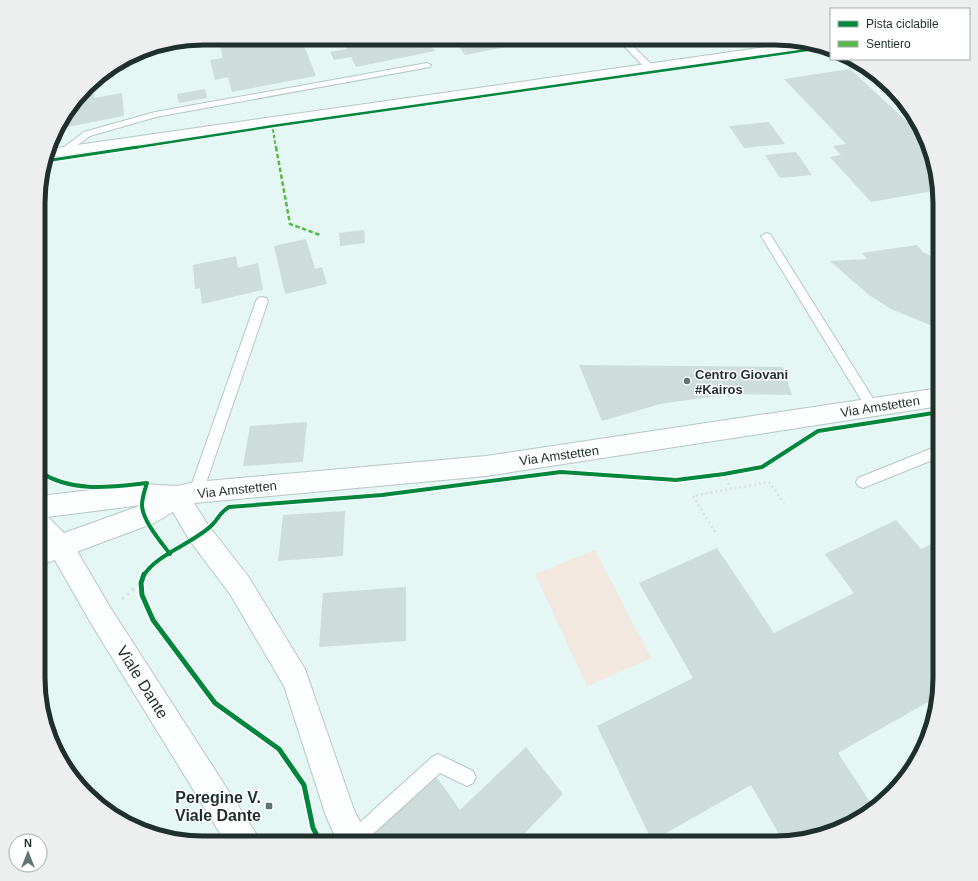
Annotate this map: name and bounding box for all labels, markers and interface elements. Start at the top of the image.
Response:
legend [830,8,970,60]
text: Pista ciclabile [866,17,939,31]
text: Sentiero [866,37,911,51]
place label: Centro Giovani #Kairos [695,367,788,397]
marker: Centro Giovani #Kairos [682,376,692,386]
street label: Via Amstetten [839,393,921,420]
street label: Via Amstetten [518,443,600,468]
street label: Via Amstetten [196,478,278,501]
street label: Viale Dante [114,643,172,722]
place label: Peregine V. Viale Dante [175,789,261,824]
marker: Peregine V. Viale Dante [264,801,274,811]
north arrow [8,833,48,873]
text: N [24,837,32,849]

